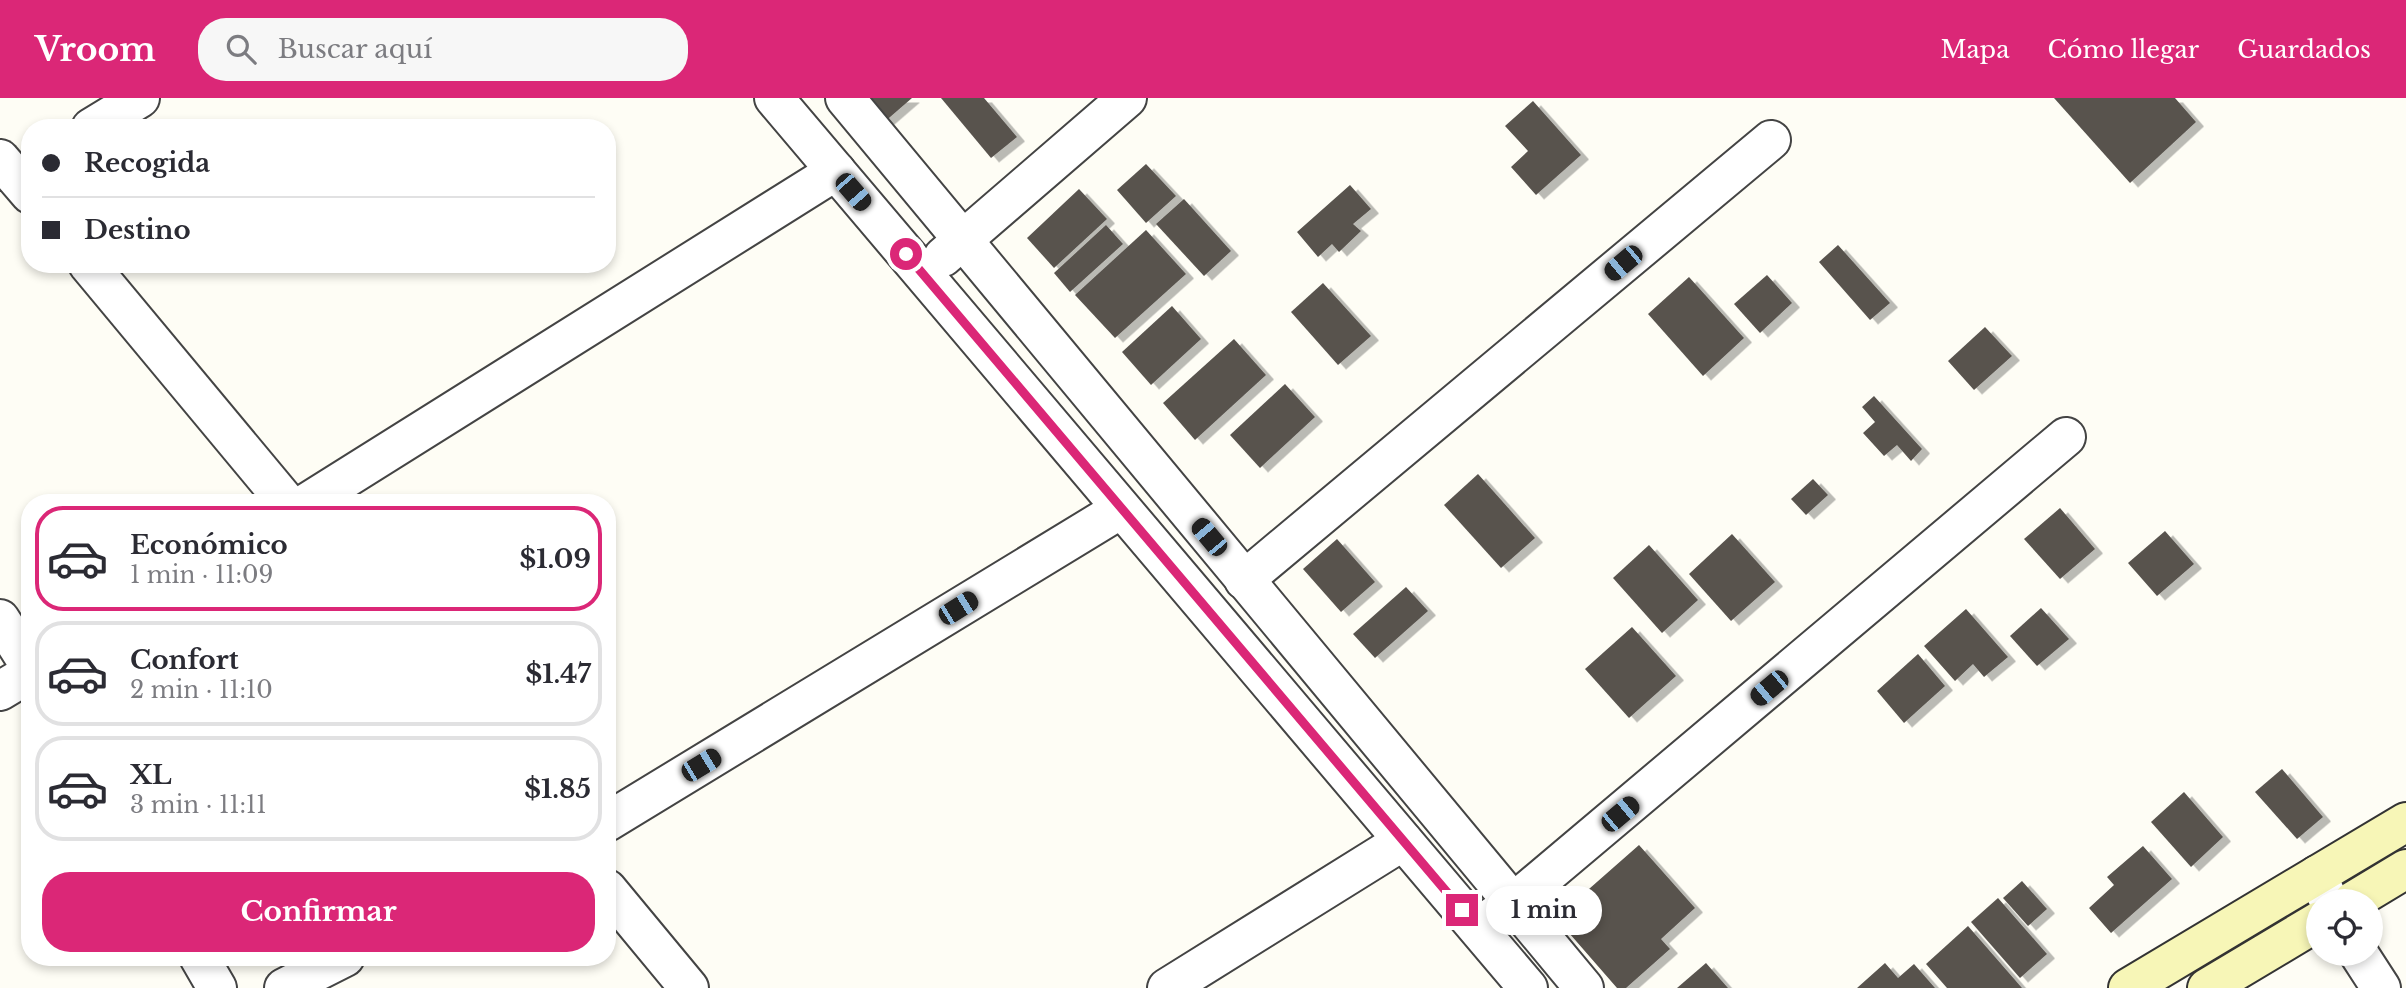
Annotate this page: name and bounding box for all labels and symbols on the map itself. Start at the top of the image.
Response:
car [832,169,875,215]
route start [890,238,922,270]
car [1601,241,1646,285]
car [1188,514,1231,560]
car [935,588,982,628]
car [1747,666,1792,710]
car [678,745,725,785]
car [1598,792,1643,836]
callout: 1 min [1486,886,1602,934]
route end [1446,894,1478,926]

